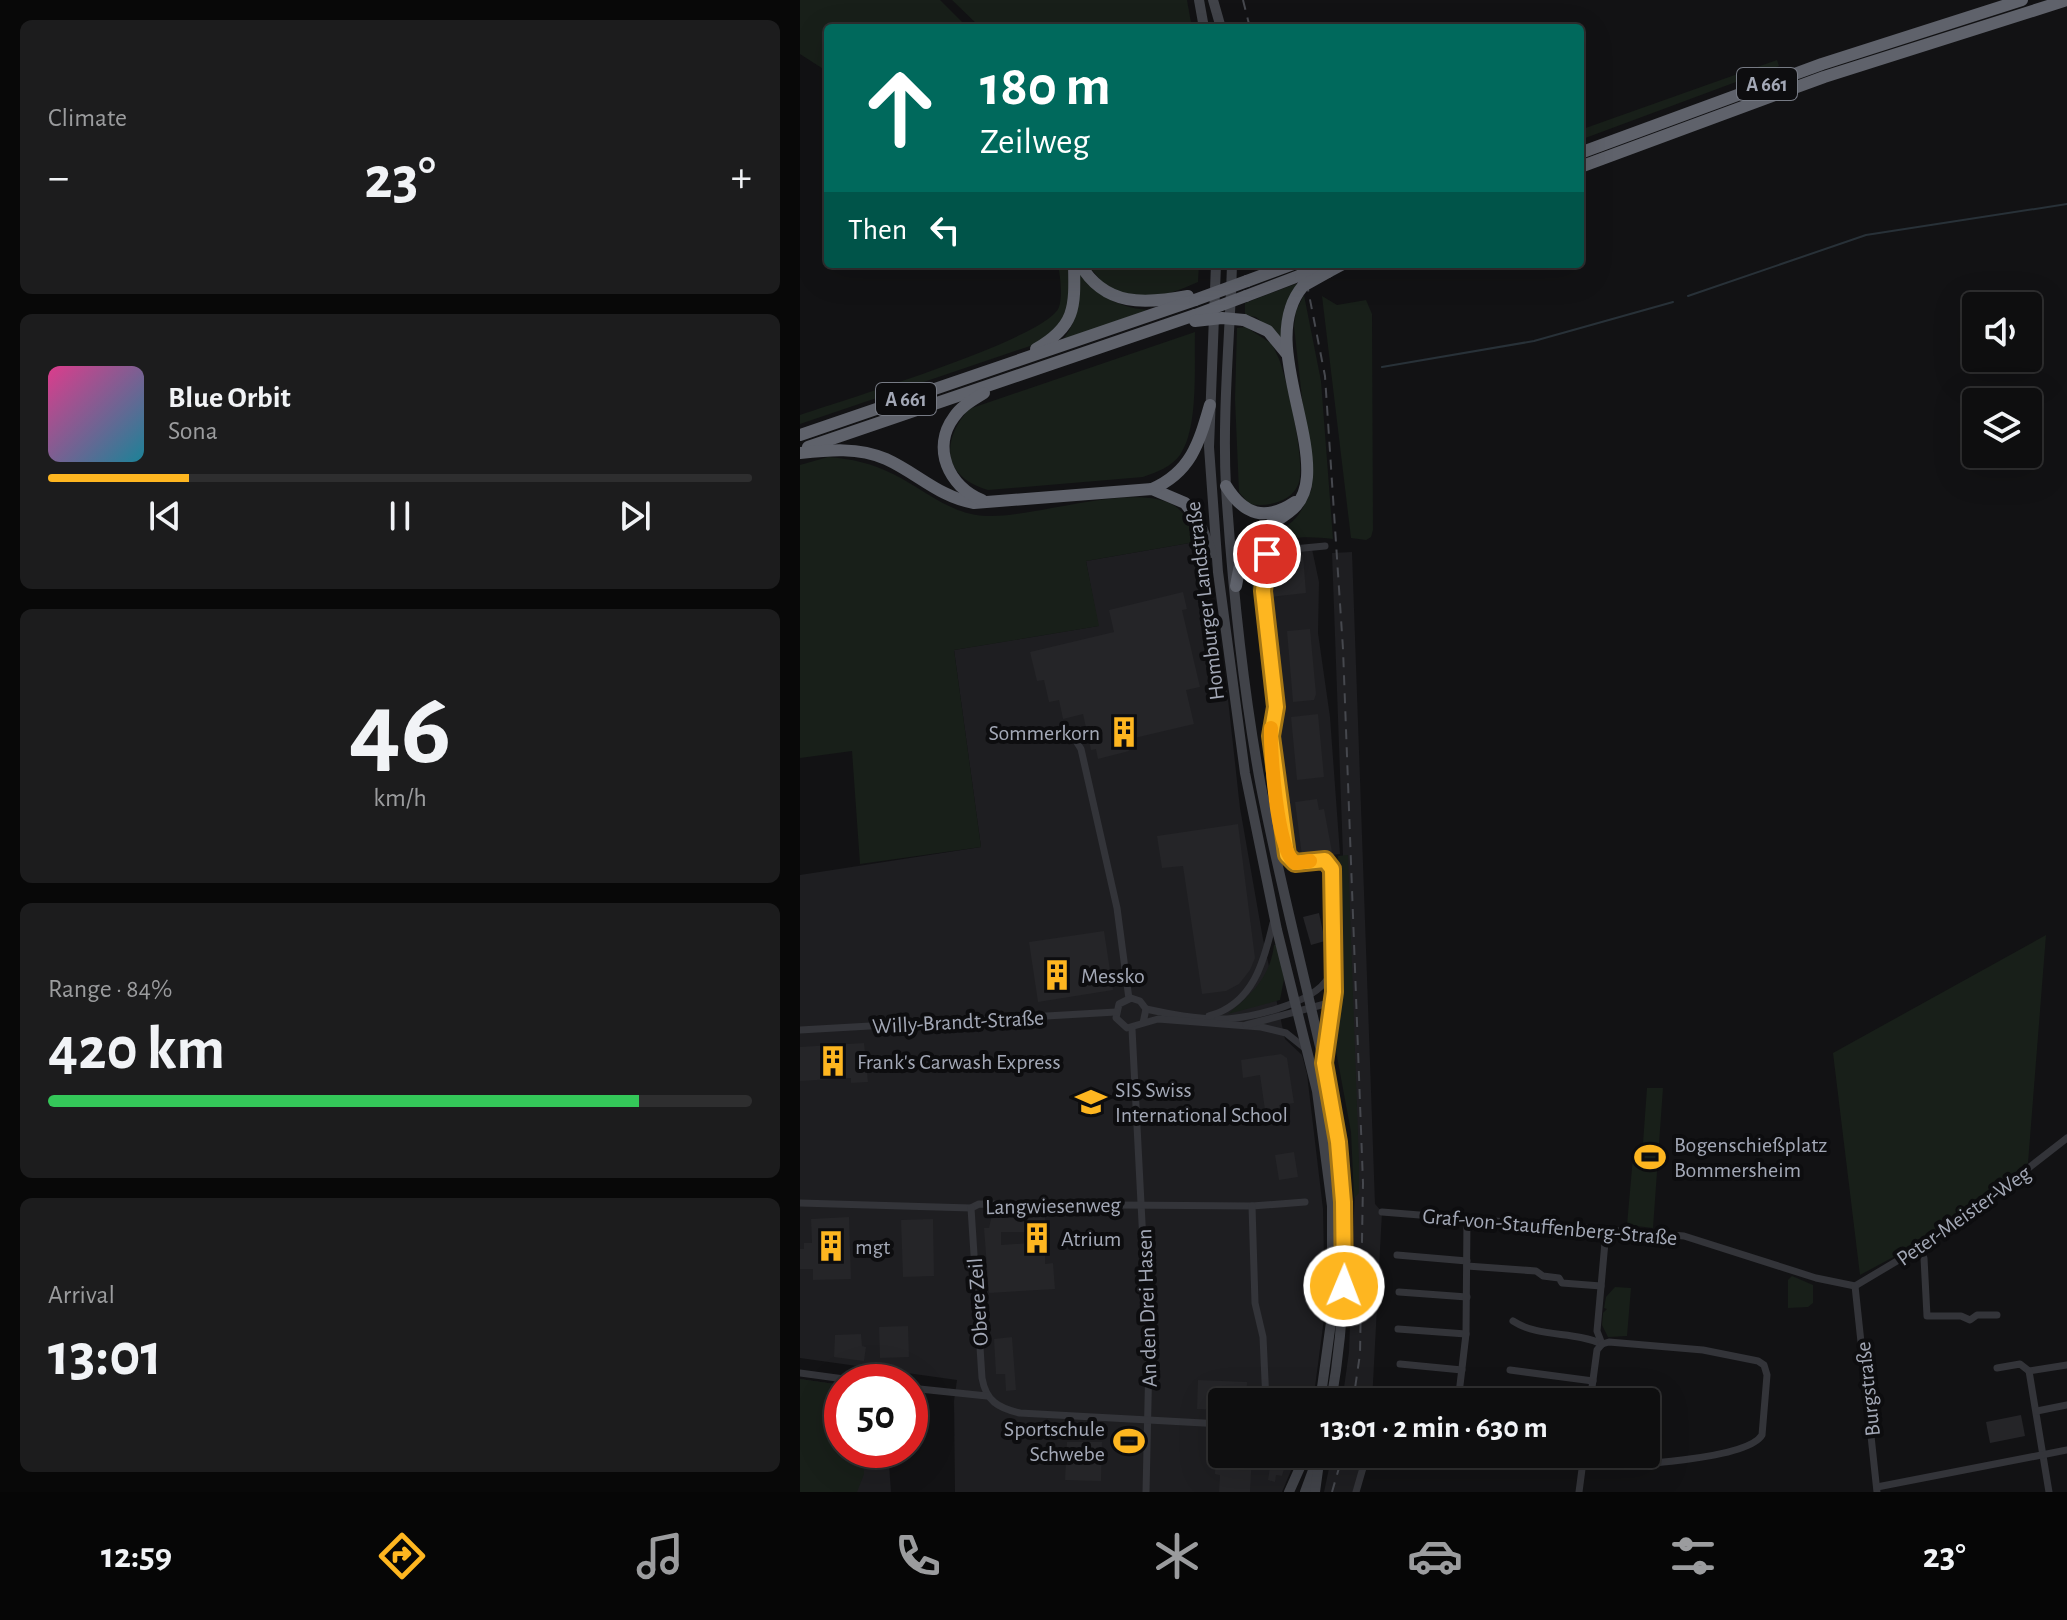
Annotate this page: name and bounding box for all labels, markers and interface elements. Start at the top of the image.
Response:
icon: ahead [848,56,952,160]
text: 180 m [980,59,1111,115]
road number: A 661 [1737,68,1797,100]
text: Climate [48,105,127,131]
text: Zeilweg [980,124,1090,160]
text: 23° [364,149,436,209]
text: − [48,156,69,200]
text: + [731,156,752,200]
icon: left [923,208,967,252]
text: Then [848,215,907,245]
map controls [1962,292,2042,468]
button: sound [1962,292,2042,372]
text: Blue Orbit [168,383,291,413]
road number: A 661 [876,383,936,415]
button: layers [1962,388,2042,468]
text: Sona [168,418,218,444]
icon: previous [143,494,187,538]
icon: pause [378,494,422,538]
icon: next [613,494,657,538]
street label: Homburger Landstraße [1182,500,1228,702]
pin [1233,520,1301,588]
icon: arrive [1245,532,1289,576]
text: 46 [349,679,451,783]
building icon: Sommerkorn [1107,715,1141,749]
place label: Sommerkorn [989,722,1100,744]
text: km/h [373,785,427,811]
building icon: Messko [1040,958,1074,992]
place label: Messko [1081,965,1145,987]
text: Range · 84% [48,976,173,1002]
street label: Willy-Brandt-Straße [872,1007,1045,1037]
text: 420 km [48,1020,225,1080]
building icon: Frank's Carwash Express [816,1044,850,1078]
place label: Frank's Carwash Express [857,1051,1061,1073]
place label: SIS Swiss International School [1115,1079,1288,1126]
school or university icon: SIS Swiss International School [1074,1085,1108,1119]
place label: Bogenschießplatz Bommersheim [1674,1134,1827,1181]
sports icon: Bogenschießplatz Bommersheim [1633,1140,1667,1174]
street label: Peter-Meister-Weg [1893,1161,2035,1270]
street label: Langwiesenweg [985,1194,1121,1218]
street label: Graf-von-Stauffenberg-Straße [1422,1205,1678,1249]
building icon: Atrium [1020,1221,1054,1255]
place label: Atrium [1061,1228,1121,1250]
street label: An den Drei Hasen [1133,1228,1161,1388]
building icon: mgt [814,1229,848,1263]
place label: mgt [855,1236,890,1258]
position arrow [1302,1244,1386,1328]
street label: Obere Zeil [964,1257,992,1347]
text: Arrival [48,1282,115,1308]
text: 13:01 [48,1326,162,1386]
street label: Burgstraße [1852,1340,1884,1437]
speed limit sign: 50 [824,1364,928,1468]
text: 13:01 · 2 min · 630 m [1320,1413,1548,1443]
place label: Sportschule Schwebe [1004,1418,1105,1465]
sports icon: Sportschule Schwebe [1112,1424,1146,1458]
icon: directions [374,1528,430,1584]
icon: music [632,1528,688,1584]
icon: phone [890,1528,946,1584]
icon: climate [1149,1528,1205,1584]
icon: car [1407,1528,1463,1584]
icon: filters [1665,1528,1721,1584]
text: 12:59 [101,1538,172,1574]
text: 23° [1923,1538,1966,1574]

